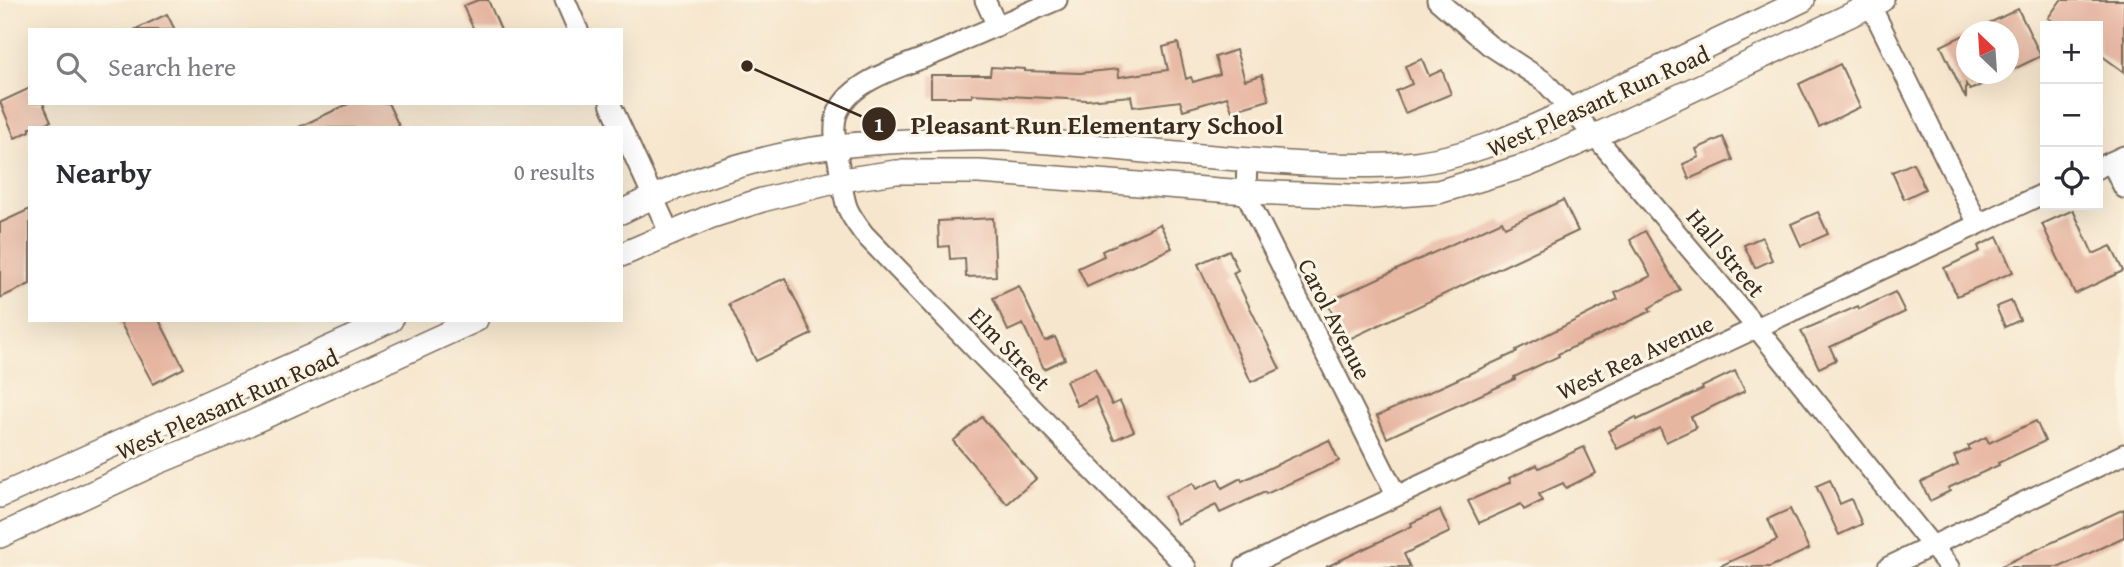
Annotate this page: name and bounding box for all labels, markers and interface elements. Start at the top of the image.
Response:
north arrow [1956,21,2019,84]
map controls [2040,21,2103,210]
button: + [2040,21,2103,84]
search box [28,28,623,105]
street label: West Pleasant Run Road [1481,36,1715,166]
text: Search here [108,47,236,86]
icon: search [52,48,90,86]
button: − [2040,84,2103,147]
callout: Pleasant Run Elementary School [861,101,1297,148]
text: Pleasant Run Elementary School [911,105,1283,144]
text: 1 [874,109,884,140]
button: locate [2040,147,2103,210]
text: Nearby [56,150,152,194]
text: 0 results [514,155,595,188]
street label: Hall Street [1678,201,1774,306]
street label: Carol Avenue [1289,252,1381,386]
street label: Elm Street [961,299,1059,399]
street label: West Rea Avenue [1551,305,1719,409]
street label: West Pleasant Run Road [110,339,344,469]

